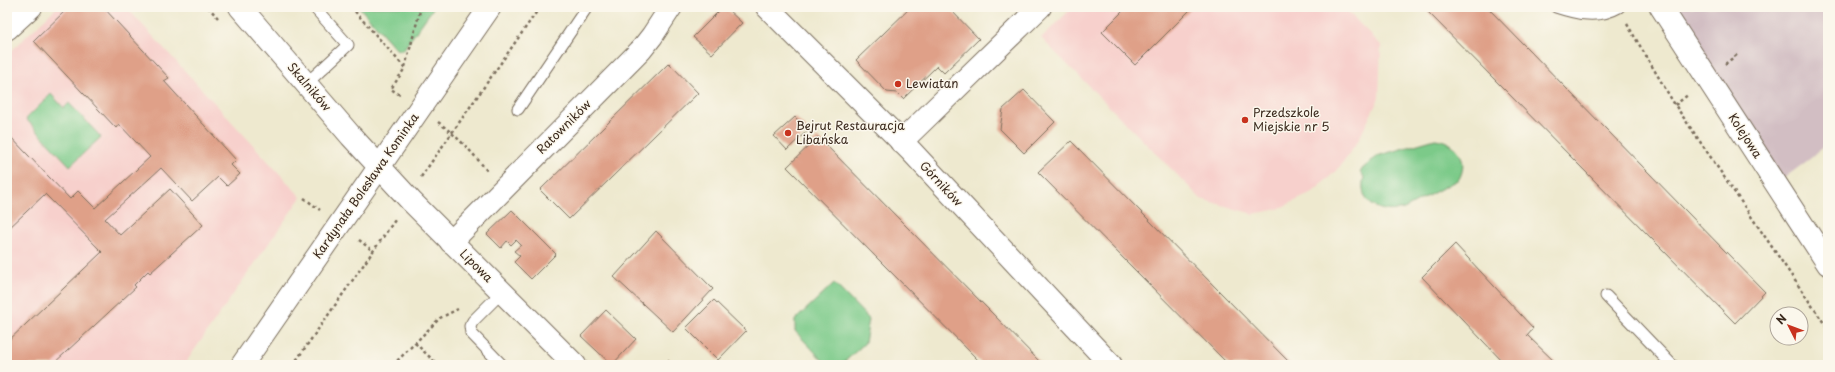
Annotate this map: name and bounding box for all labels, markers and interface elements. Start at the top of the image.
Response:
street label: Skalników [283,58,336,115]
place label: Lewiatan [906,74,959,92]
marker: Lewiatan [893,79,903,89]
street label: Ratowników [532,95,595,158]
place label: Przedszkole Miejskie nr 5 [1253,103,1329,135]
street label: Kardynała Bolesława Kominka [308,108,423,262]
street label: Kolejowa [1725,109,1767,162]
marker: Przedszkole Miejskie nr 5 [1240,115,1250,125]
place label: Bejrut Restauracja Libańska [796,116,905,148]
marker: Bejrut Restauracja Libańska [783,128,793,138]
street label: Górników [916,157,968,210]
street label: Lipowa [456,245,498,286]
north arrow [1769,306,1809,346]
text: N [1772,310,1791,328]

